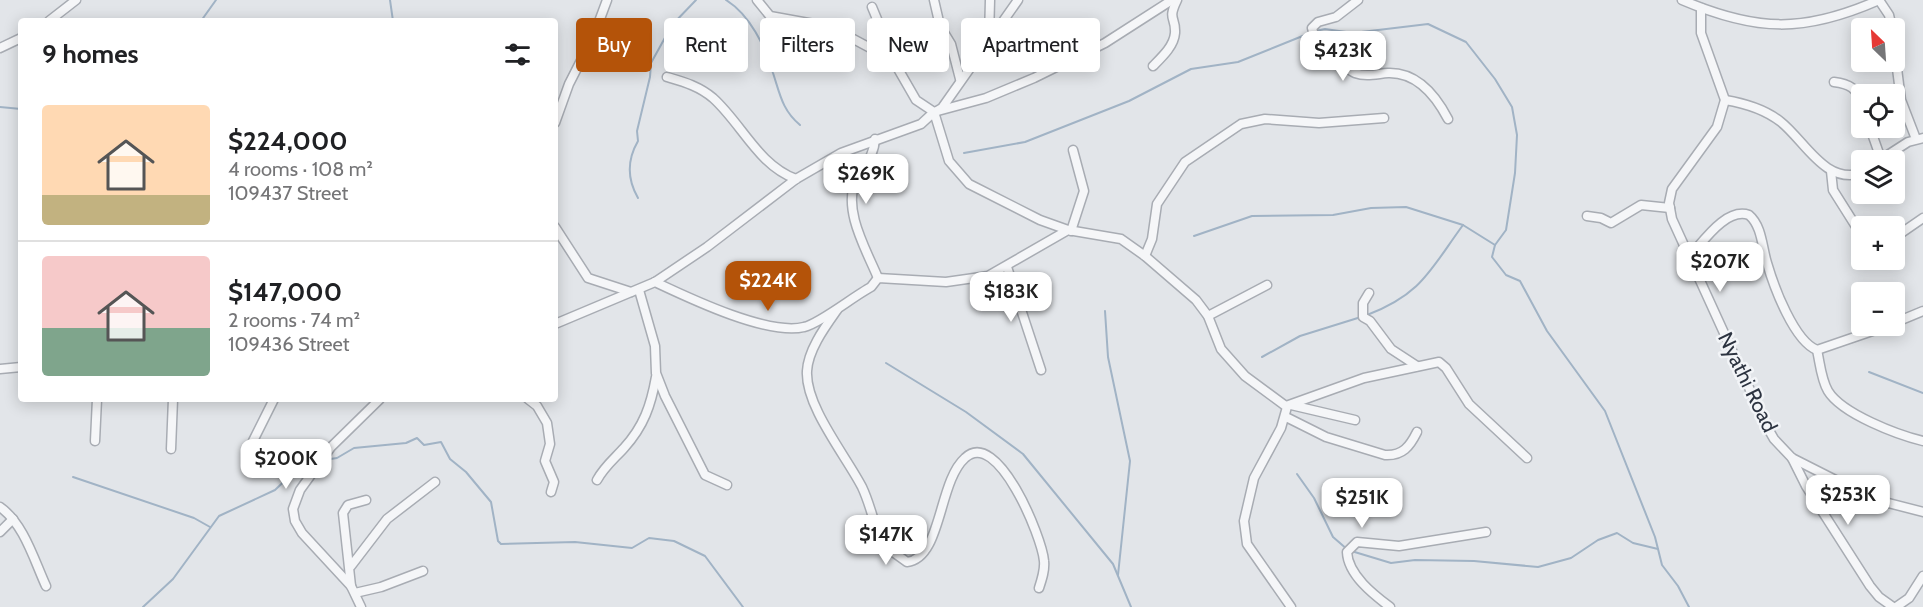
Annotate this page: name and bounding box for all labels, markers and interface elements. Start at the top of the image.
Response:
chip: Buy [576,18,652,72]
chip: Rent [664,18,748,72]
chip: Filters [760,18,855,72]
chip: New [867,18,949,72]
chip: Apartment [961,18,1100,72]
north arrow [1851,18,1905,72]
map controls [1851,18,1905,336]
pin: $423K [1301,31,1385,82]
text: 9 homes [42,38,139,70]
icon: filters [501,38,534,71]
text: $423K [1314,38,1372,62]
button: locate [1851,84,1905,138]
text: $224,000 [228,125,348,157]
icon: home [90,129,162,201]
button: layers [1851,150,1905,204]
pin: $269K [824,154,908,205]
text: 4 rooms · 108 m² [228,157,373,181]
text: $269K [837,161,895,185]
text: 109437 Street [228,181,348,205]
button: + [1851,216,1905,270]
pin: $207K [1678,242,1762,293]
text: $207K [1690,249,1750,273]
pin: $224K [726,261,810,312]
text: $224K [739,268,797,292]
pin: $183K [969,272,1053,323]
text: $147,000 [228,276,342,308]
text: $183K [984,279,1038,303]
icon: home [90,280,162,352]
button: − [1851,282,1905,336]
text: 2 rooms · 74 m² [228,308,360,332]
street label: Nyathi Road [1713,328,1783,436]
text: 109436 Street [228,332,349,356]
pin: $200K [244,439,328,490]
text: $200K [255,446,317,470]
pin: $253K [1806,475,1890,526]
pin: $251K [1320,478,1404,529]
text: $253K [1820,482,1876,506]
text: $251K [1336,485,1388,509]
pin: $147K [844,515,928,566]
text: $147K [859,522,913,546]

